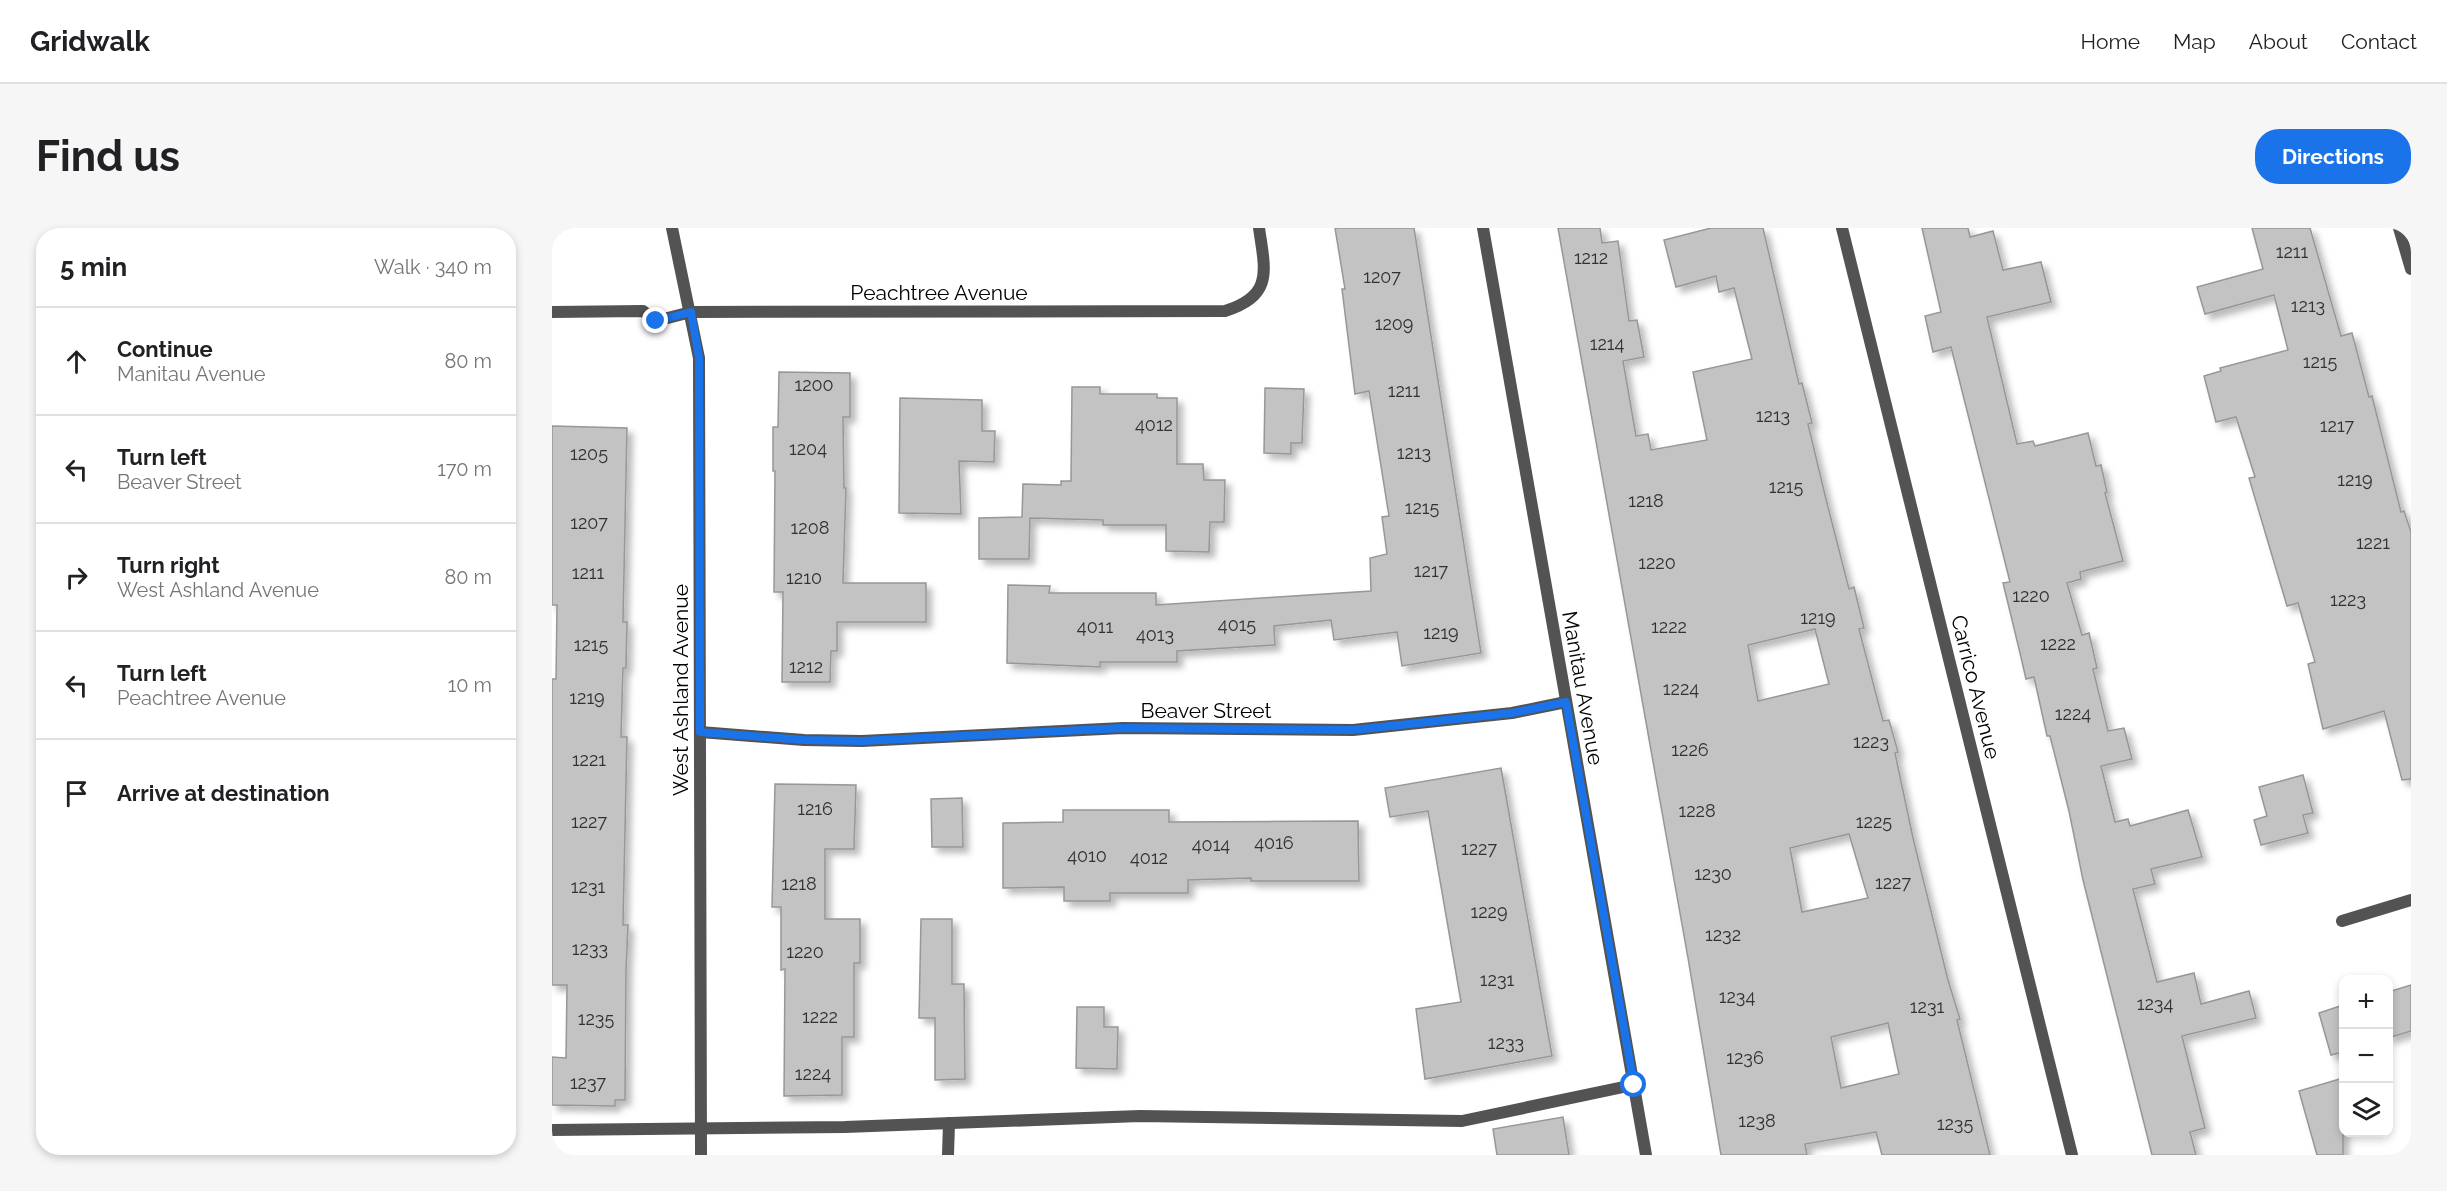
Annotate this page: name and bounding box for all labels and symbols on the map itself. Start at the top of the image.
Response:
house number: 1211 [2276,241,2309,262]
house number: 1212 [1574,247,1608,268]
house number: 1207 [1363,266,1401,287]
street label: Peachtree Avenue [850,280,1028,305]
house number: 1213 [2291,295,2325,316]
route end [642,307,668,333]
house number: 1209 [1375,313,1413,334]
house number: 1214 [1590,333,1624,354]
house number: 1215 [2303,351,2337,372]
house number: 1200 [794,374,834,395]
house number: 1211 [1388,380,1421,401]
house number: 1213 [1756,405,1790,426]
house number: 4012 [1135,414,1173,435]
house number: 1217 [2320,415,2355,436]
house number: 1204 [789,438,827,459]
house number: 1213 [1397,442,1431,463]
house number: 1205 [570,443,608,464]
house number: 1219 [2337,469,2373,490]
house number: 1215 [1769,476,1803,497]
house number: 1218 [1628,490,1664,511]
house number: 1215 [1405,497,1439,518]
house number: 1207 [570,512,608,533]
house number: 1208 [791,517,829,538]
house number: 1221 [2356,532,2390,553]
house number: 1220 [1638,552,1676,573]
house number: 1217 [1414,560,1449,581]
house number: 1211 [572,562,605,583]
house number: 1210 [786,567,822,588]
street label: West Ashland Avenue [668,584,693,796]
house number: 1220 [2012,585,2050,606]
house number: 1223 [2330,589,2366,610]
house number: 1219 [1800,607,1836,628]
street label: Manitau Avenue [1557,609,1609,767]
street label: Carrico Avenue [1946,612,2006,762]
house number: 4015 [1218,614,1256,635]
house number: 4011 [1077,616,1113,637]
house number: 1222 [1651,616,1687,637]
house number: 1219 [1423,622,1459,643]
house number: 4013 [1136,624,1174,645]
house number: 1222 [2040,633,2076,654]
house number: 1215 [574,634,608,655]
house number: 1212 [789,656,823,677]
house number: 1224 [1663,678,1699,699]
house number: 1219 [569,687,605,708]
street label: Beaver Street [1140,698,1272,723]
house number: 1224 [2055,703,2091,724]
house number: 1223 [1853,731,1889,752]
house number: 1226 [1671,739,1709,760]
house number: 1221 [572,749,606,770]
house number: 1216 [797,798,833,819]
house number: 1228 [1678,800,1716,821]
house number: 1227 [571,811,607,832]
house number: 1225 [1856,811,1892,832]
house number: 4016 [1254,832,1294,853]
house number: 4014 [1192,834,1230,855]
house number: 1227 [1461,838,1497,859]
house number: 4010 [1067,845,1107,866]
house number: 4012 [1130,847,1168,868]
house number: 1230 [1694,863,1732,884]
house number: 1227 [1875,872,1911,893]
house number: 1218 [781,873,817,894]
house number: 1231 [571,876,605,897]
house number: 1229 [1470,901,1508,922]
house number: 1232 [1705,924,1741,945]
house number: 1233 [572,938,608,959]
house number: 1220 [786,941,824,962]
house number: 1231 [1480,969,1514,990]
house number: 1234 [1719,986,1755,1007]
house number: 1234 [2137,993,2173,1014]
house number: 1231 [1910,996,1944,1017]
house number: 1222 [802,1006,838,1027]
house number: 1235 [578,1008,614,1029]
house number: 1233 [1488,1032,1524,1053]
house number: 1236 [1726,1047,1764,1068]
house number: 1224 [795,1063,831,1084]
route start [1620,1071,1646,1097]
house number: 1237 [570,1072,606,1093]
house number: 1238 [1738,1110,1776,1131]
house number: 1235 [1937,1113,1973,1134]

